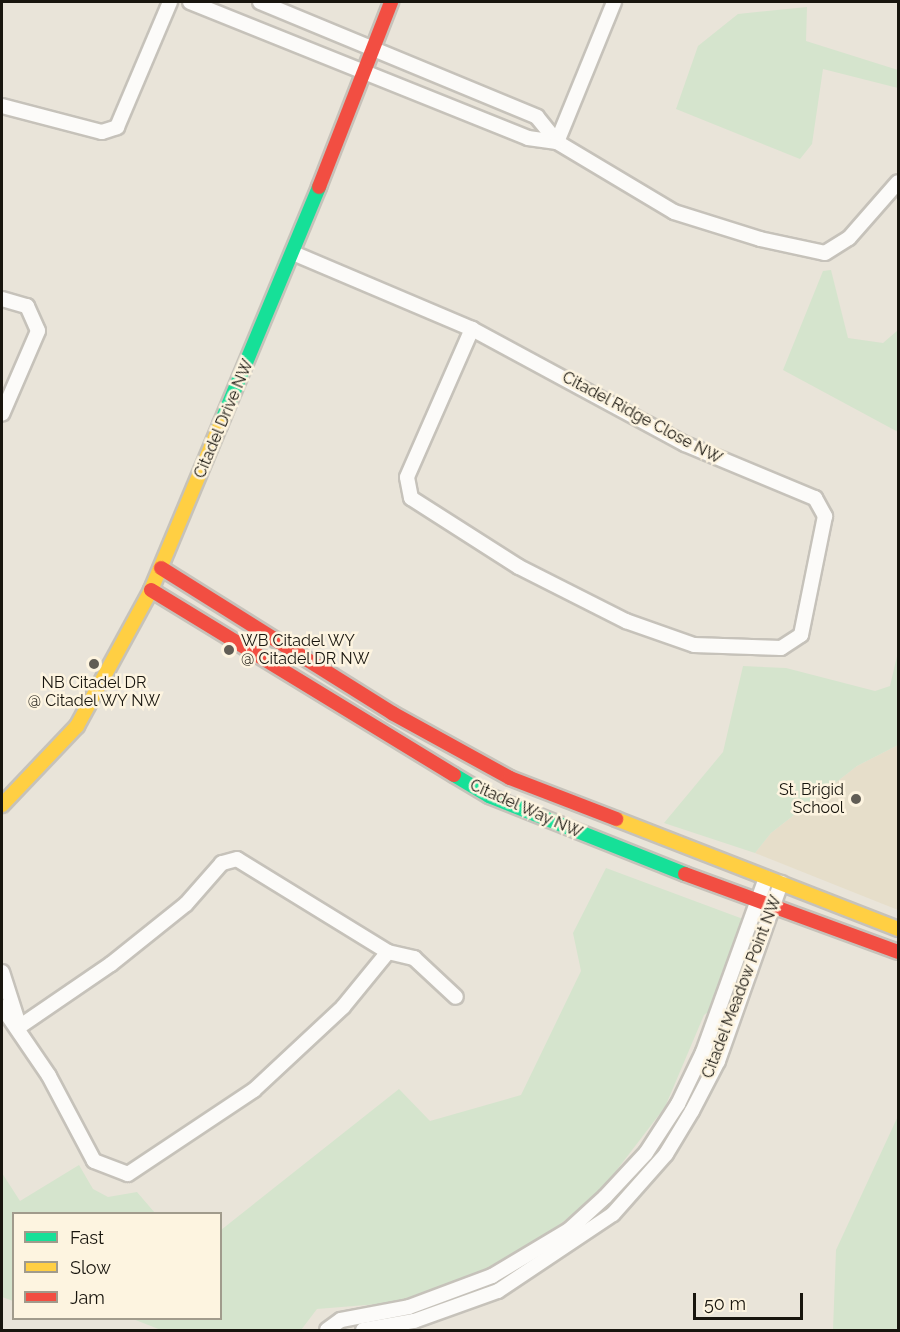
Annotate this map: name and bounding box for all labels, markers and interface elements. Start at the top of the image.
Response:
street label: Citadel Drive NW [190,356,258,482]
street label: Citadel Ridge Close NW [559,368,725,468]
place label: WB Citadel WY @ Citadel DR NW [241,631,370,669]
marker: WB Citadel WY @ Citadel DR NW [222,643,236,657]
marker: NB Citadel DR @ Citadel WY NW [87,657,101,671]
place label: NB Citadel DR @ Citadel WY NW [27,673,161,711]
street label: Citadel Way NW [466,775,586,843]
place label: St. Brigid School [779,780,844,818]
marker: St. Brigid School [849,792,863,806]
street label: Citadel Meadow Point NW [698,892,786,1082]
legend [12,1212,222,1320]
text: Fast [70,1227,104,1248]
text: Slow [70,1257,111,1278]
scale bar [696,1281,806,1319]
text: Jam [70,1287,105,1308]
text: 50 m [704,1293,746,1314]

